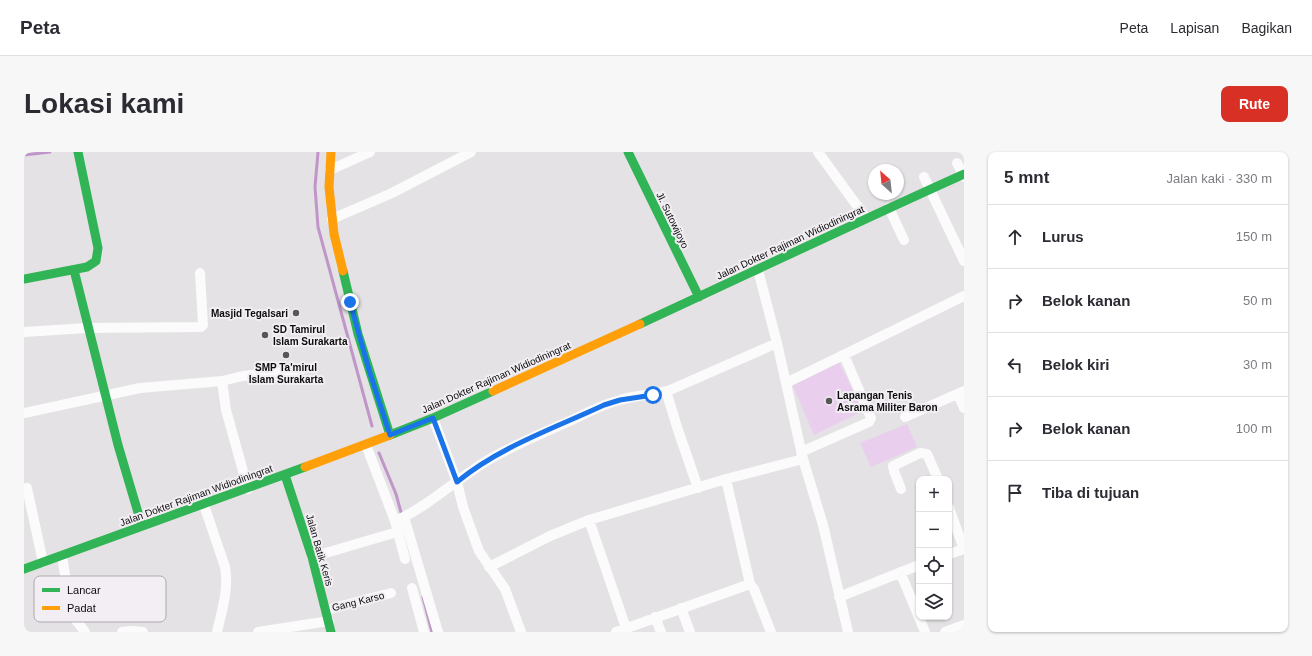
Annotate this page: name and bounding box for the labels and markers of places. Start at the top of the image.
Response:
place label: Masjid Tegalsari [211,308,288,319]
marker: Masjid Tegalsari [291,308,301,318]
place label: SD Tamirul Islam Surakarta [273,324,348,347]
marker: SD Tamirul Islam Surakarta [260,330,270,340]
marker: SMP Ta'mirul Islam Surakarta [281,350,291,360]
place label: SMP Ta'mirul Islam Surakarta [249,362,324,385]
place label: Lapangan Tenis Asrama Militer Baron [837,390,938,413]
marker: Lapangan Tenis Asrama Militer Baron [824,396,834,406]

